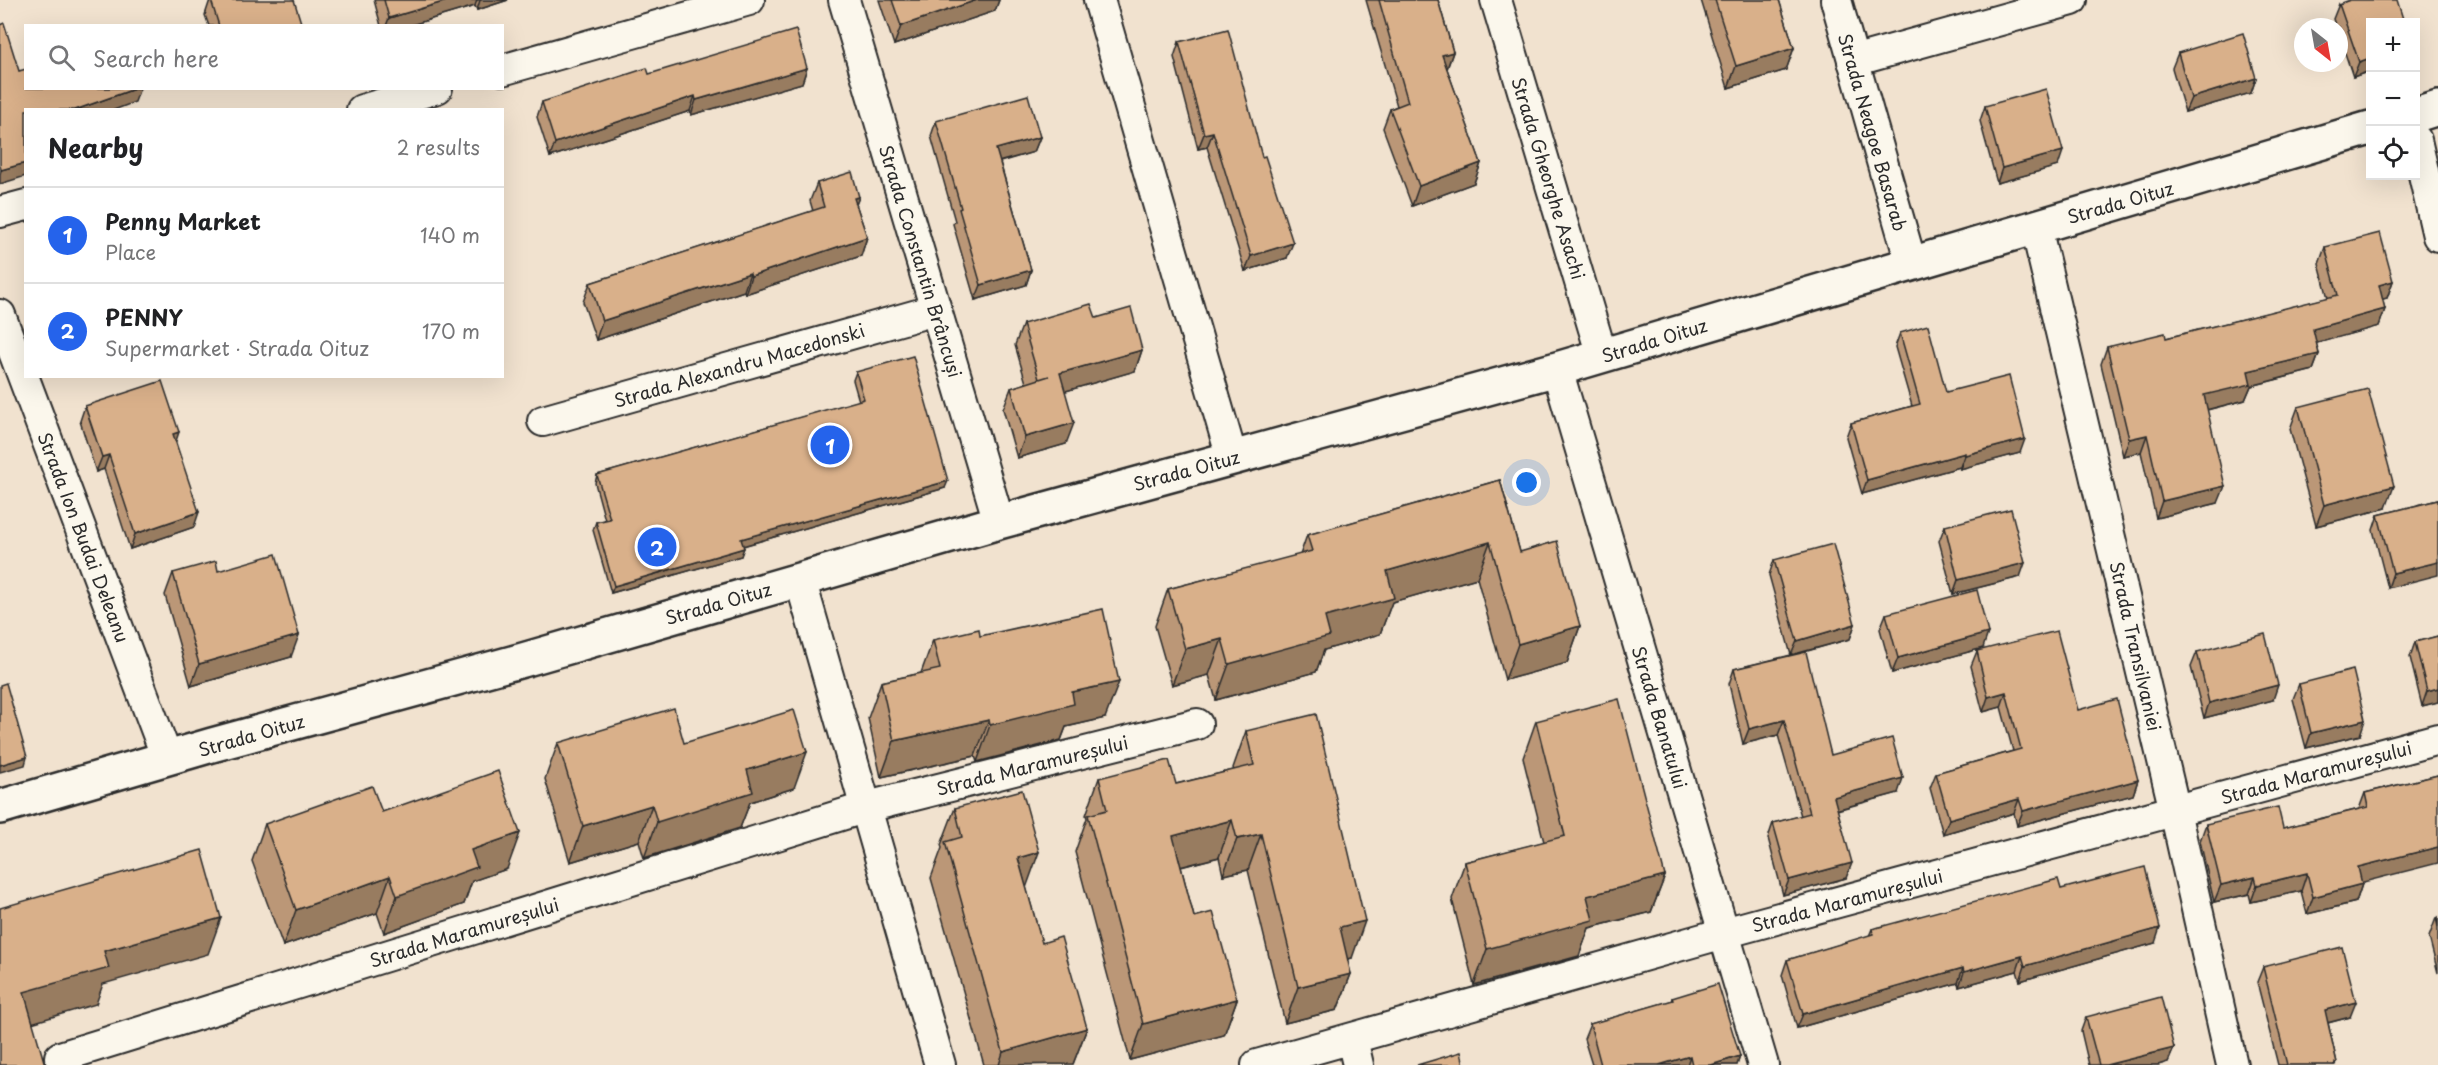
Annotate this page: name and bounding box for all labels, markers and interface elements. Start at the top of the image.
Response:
north arrow [2294,18,2348,72]
map controls [2366,18,2420,180]
button: + [2366,18,2420,72]
search box [24,24,504,90]
street label: Strada Neagoe Basarab [1832,30,1914,234]
icon: search [45,41,78,74]
text: Search here [93,41,219,74]
button: − [2366,72,2420,126]
street label: Strada Gheorghe Asachi [1505,74,1593,282]
button: locate [2366,126,2420,180]
text: Nearby [48,128,143,167]
text: 2 results [397,132,480,162]
street label: Strada Constantin Brâncuși [873,141,969,381]
street label: Strada Oituz [2064,174,2177,230]
text: Penny Market [105,204,261,237]
text: 1 [63,220,72,250]
text: 140 m [420,220,480,250]
text: Place [105,237,156,267]
text: PENNY [105,300,183,333]
street label: Strada Oituz [1598,311,1711,369]
text: 2 [60,316,75,346]
text: 170 m [422,316,480,346]
street label: Strada Alexandru Macedonski [610,316,868,414]
text: Supermarket · Strada Oituz [105,333,369,363]
pin: 1 [810,422,850,468]
street label: Strada Ion Budai Deleanu [31,428,137,646]
street label: Strada Oituz [1130,443,1243,497]
your location [1512,468,1541,497]
pin: 2 [638,524,676,570]
street label: Strada Transilvaniei [2103,558,2169,734]
street label: Strada Oituz [662,575,775,631]
street label: Strada Banatului [1625,642,1695,792]
street label: Strada Oituz [195,707,308,763]
street label: Strada Maramureșului [933,728,1131,802]
street label: Strada Maramureșului [2217,733,2415,811]
street label: Strada Maramureșului [1748,861,1946,939]
street label: Strada Maramureșului [366,890,562,974]

